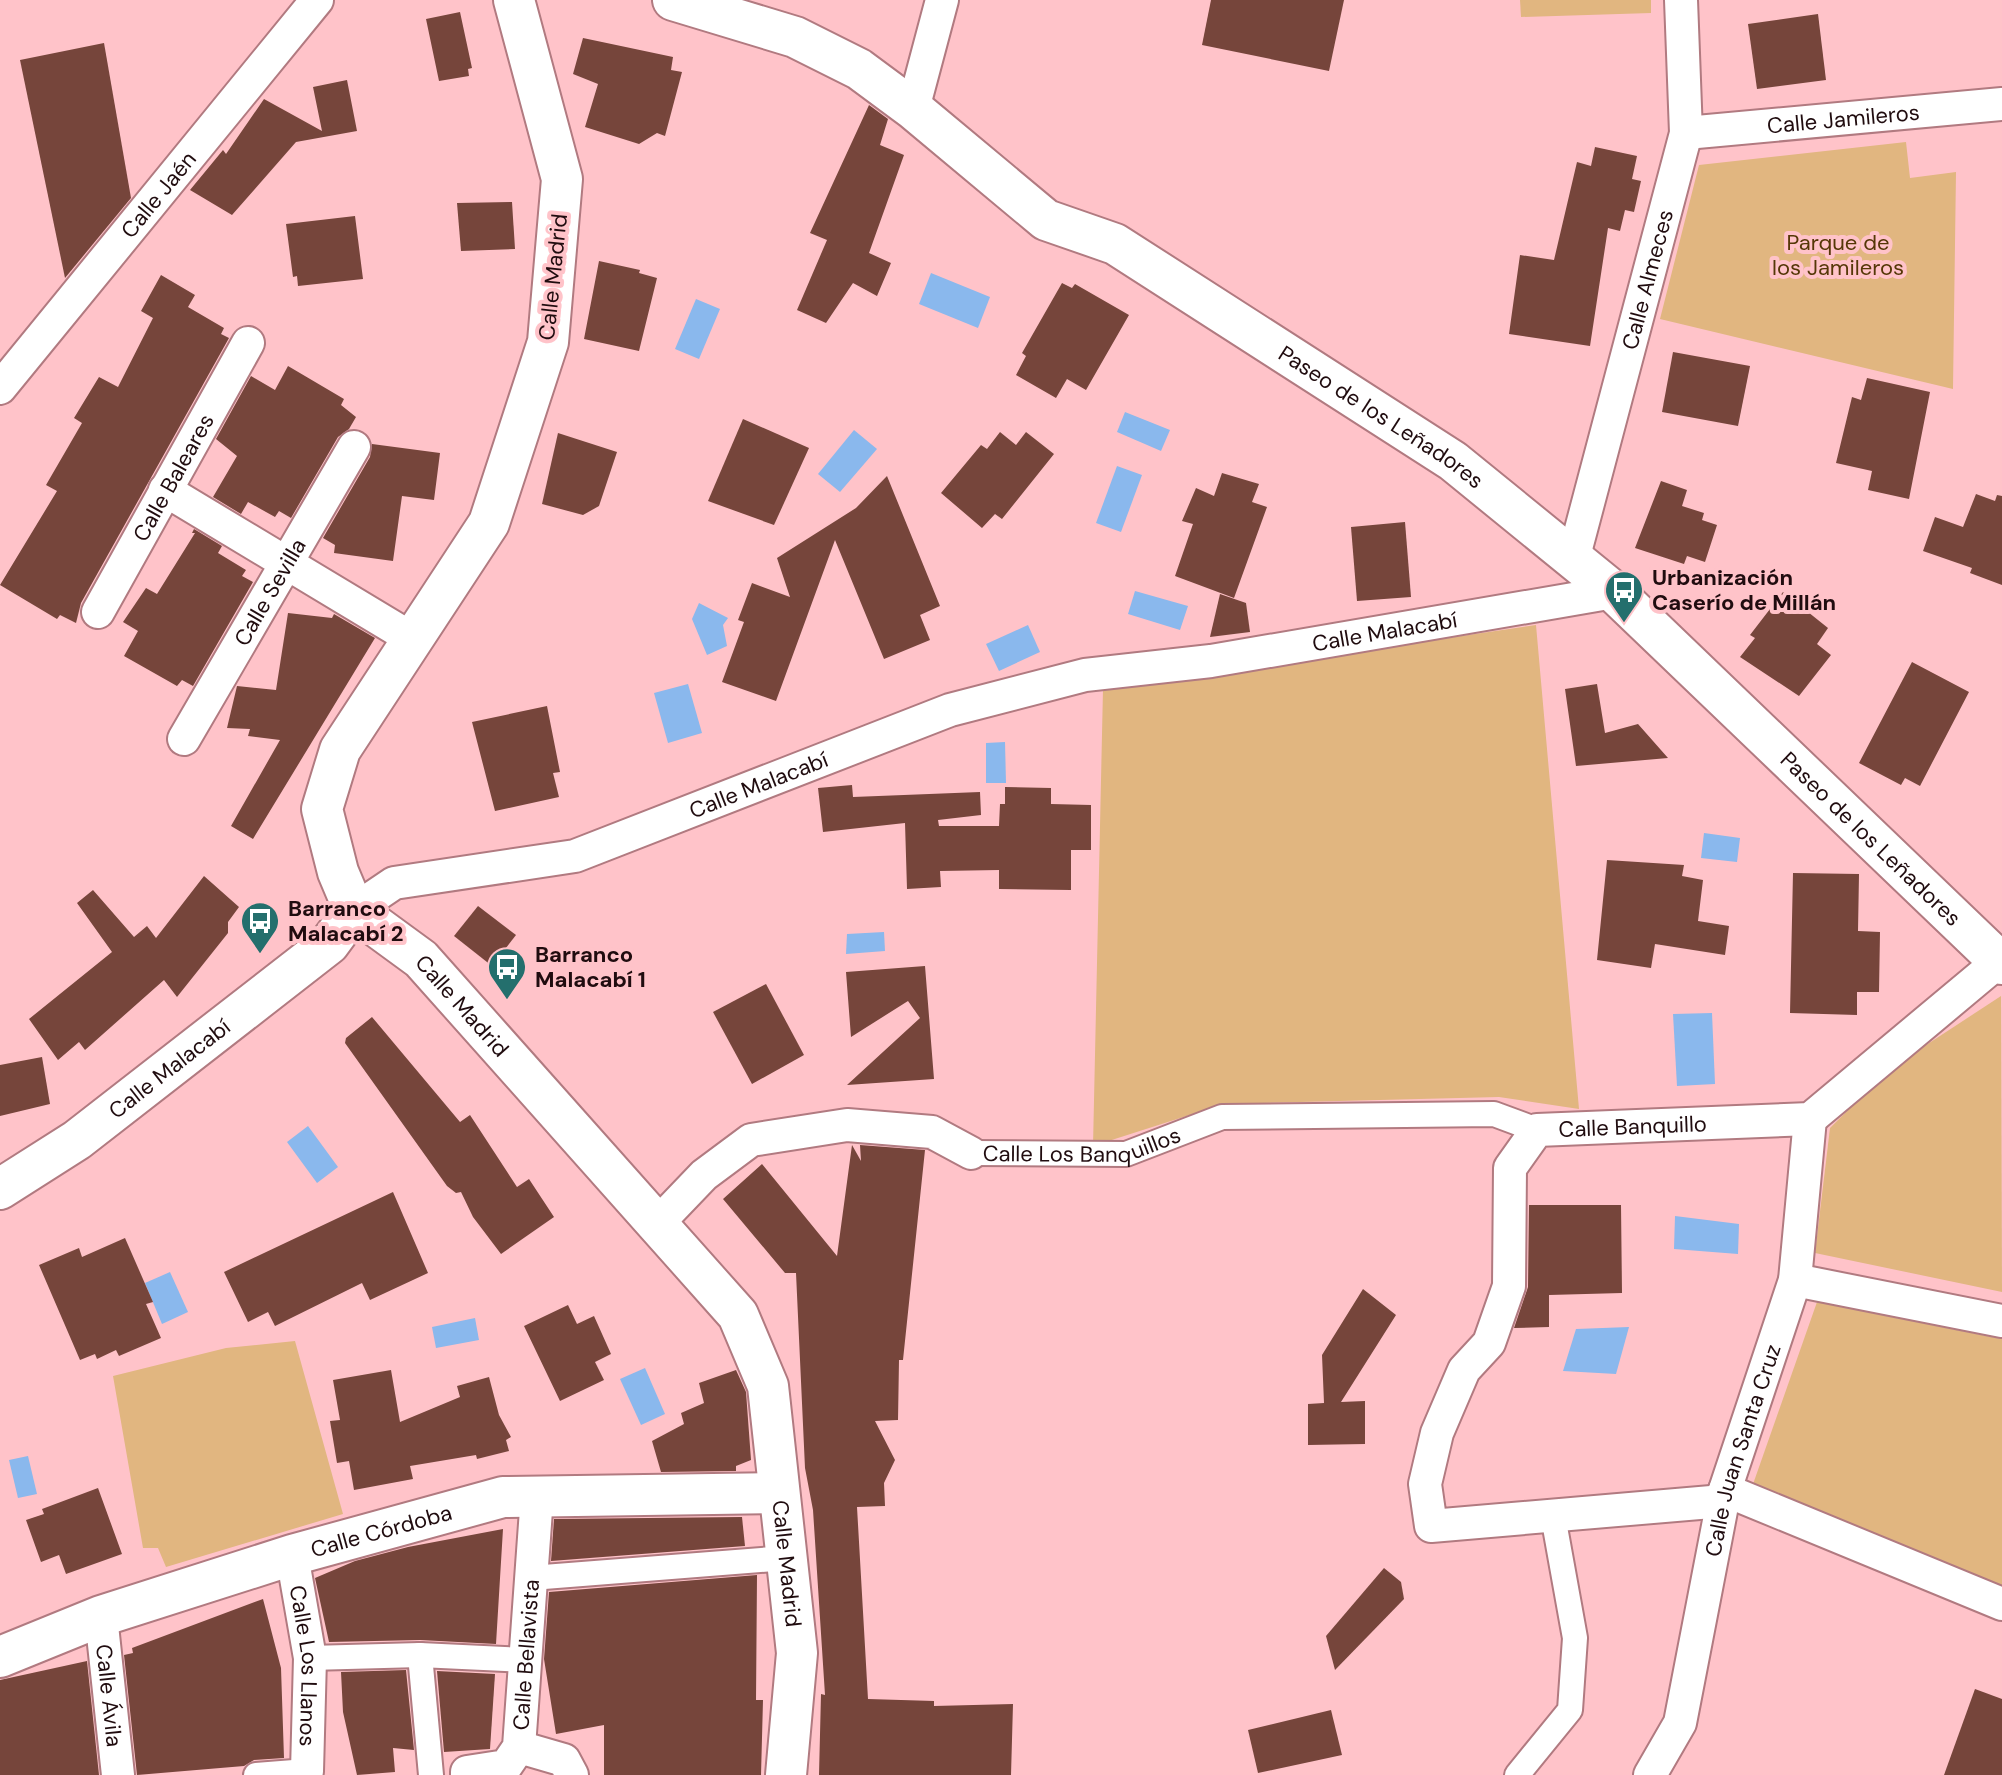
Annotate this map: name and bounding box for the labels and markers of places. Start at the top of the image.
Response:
place label: Urbanización Caserío de Millán [1652,563,1836,617]
bus stop icon: Urbanización Caserío de Millán [1603,569,1645,624]
place label: Barranco Malacabí 2 [288,894,404,948]
bus stop icon: Barranco Malacabí 2 [239,900,281,955]
place label: Barranco Malacabí 1 [535,940,646,994]
bus stop icon: Barranco Malacabí 1 [486,946,528,1001]

